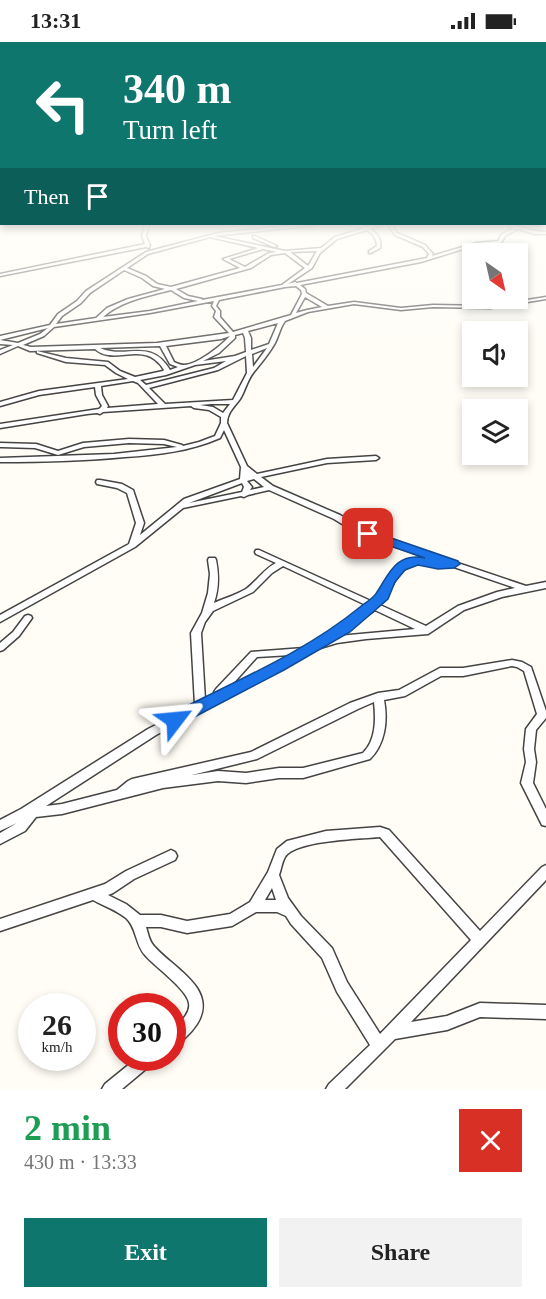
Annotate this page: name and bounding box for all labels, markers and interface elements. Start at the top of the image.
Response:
text: 13:31 [30,8,81,33]
icon: left [24,66,102,144]
text: 340 m [123,66,232,112]
text: Turn left [123,115,217,145]
icon: arrive [81,180,114,213]
text: Then [24,184,69,209]
north arrow [462,243,528,309]
map controls [462,243,528,465]
button: sound [462,321,528,387]
button: layers [462,399,528,465]
pin [342,508,393,559]
icon: arrive [351,517,384,550]
position arrow [143,688,207,752]
speed limit sign: 30 [108,993,186,1071]
text: 26 [42,1008,72,1041]
text: km/h [42,1039,72,1055]
text: 2 min [24,1108,111,1148]
button: close [459,1109,522,1172]
text: 430 m · 13:33 [24,1151,137,1173]
button: Exit [24,1218,267,1287]
button: Share [279,1218,522,1287]

